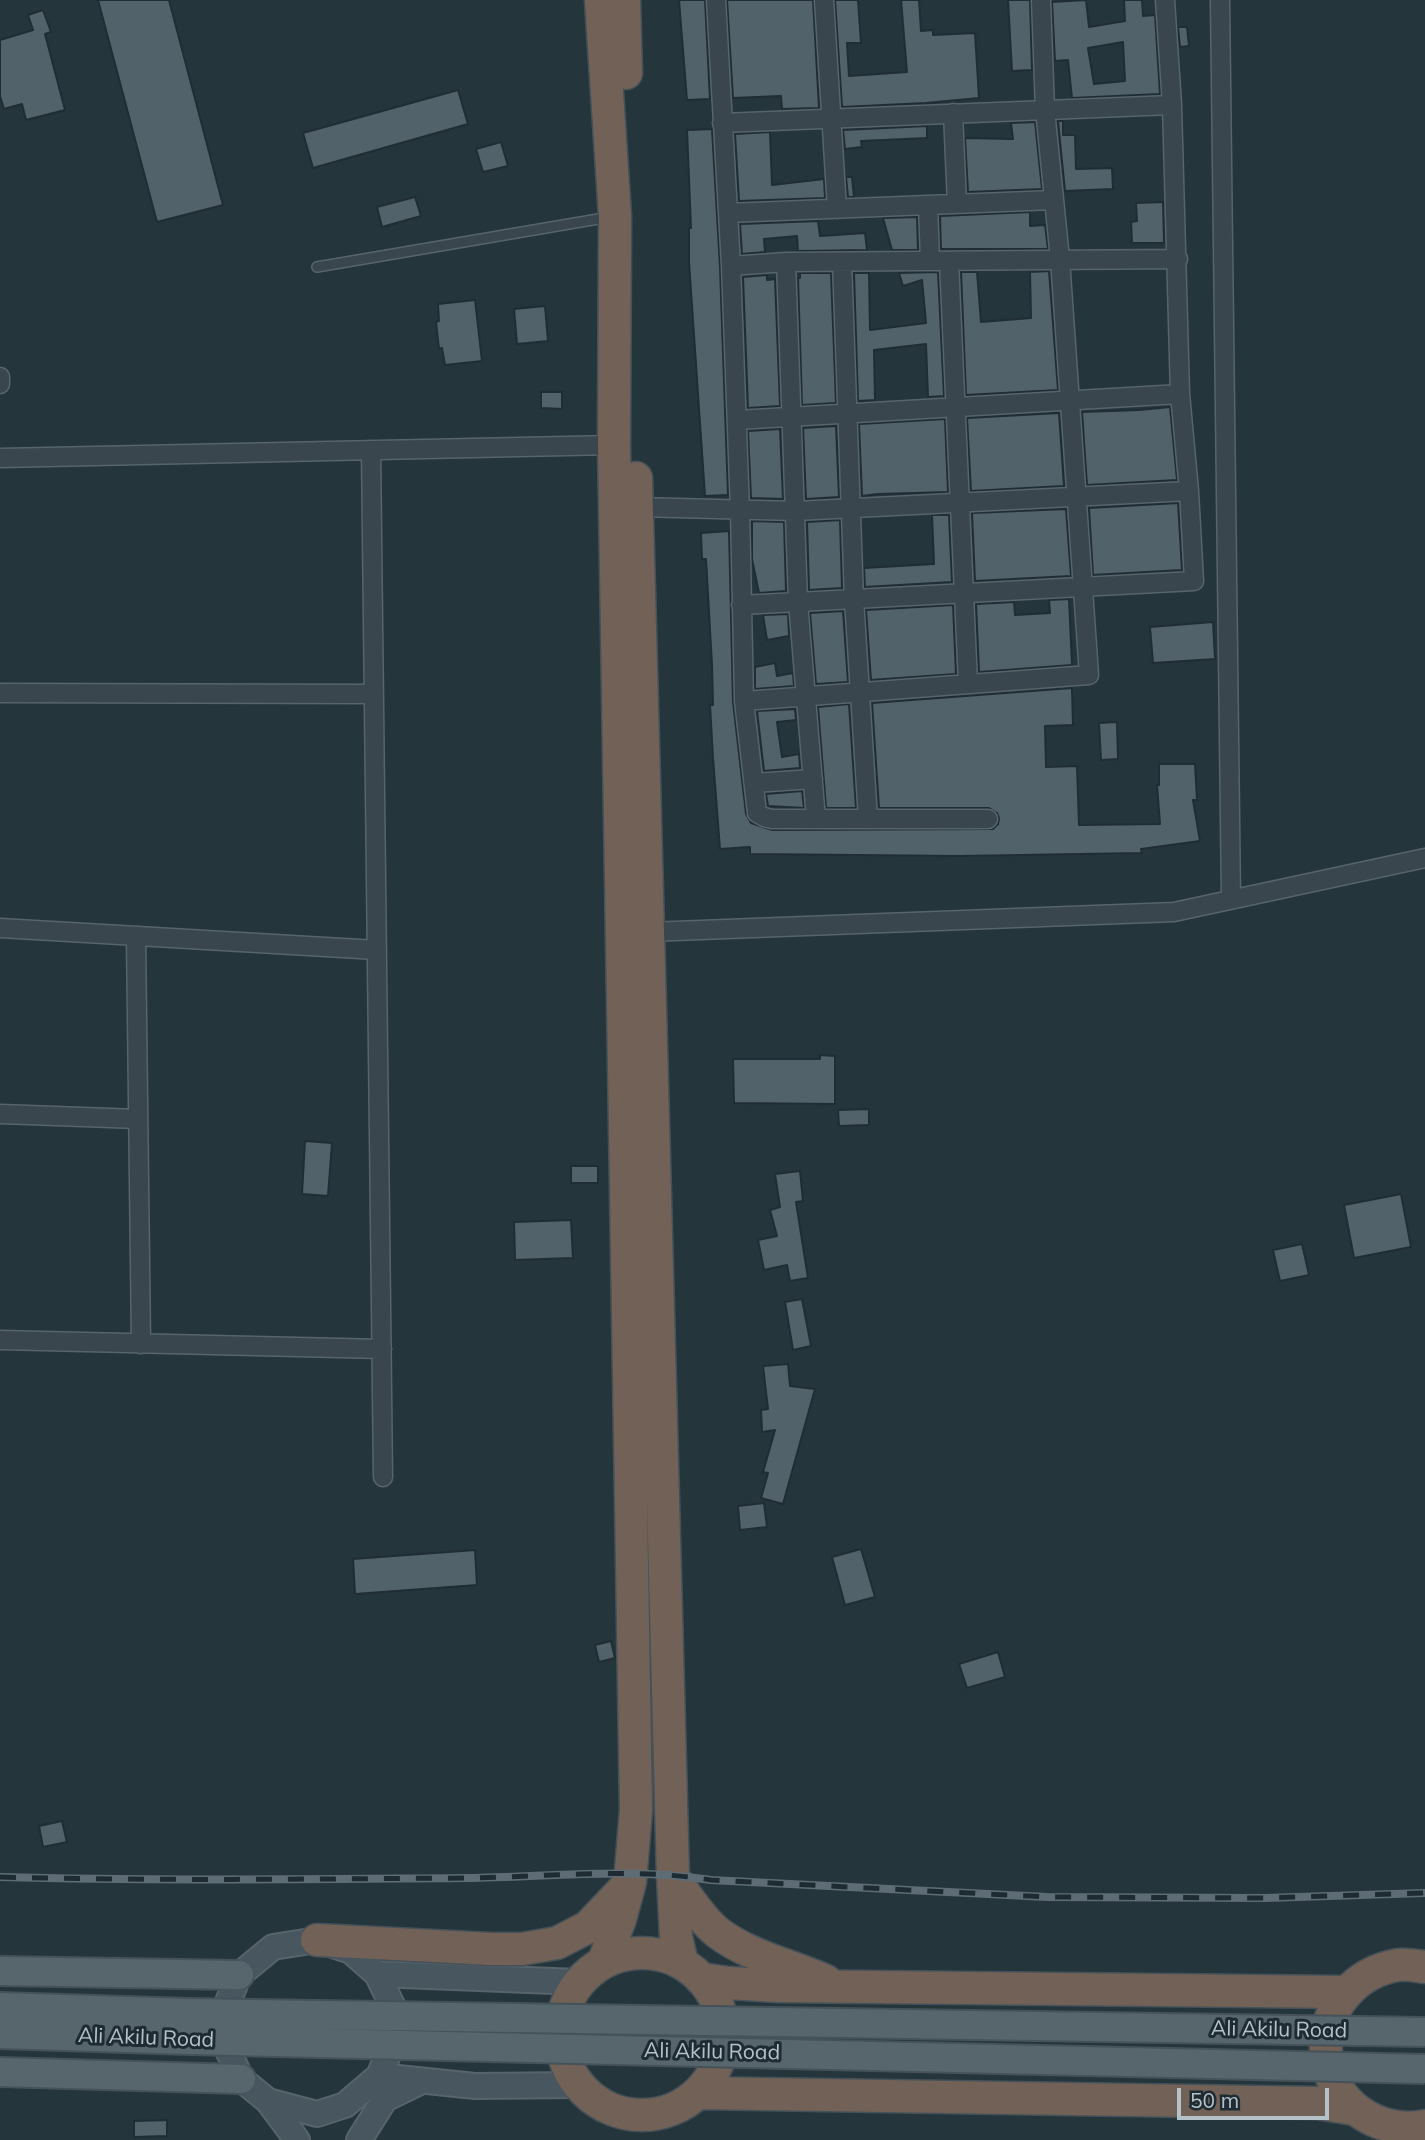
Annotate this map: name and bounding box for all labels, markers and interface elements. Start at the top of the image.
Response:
street label: Ali Akilu Road [1211,2016,1347,2044]
street label: Ali Akilu Road [77,2023,215,2053]
street label: Ali Akilu Road [644,2038,780,2066]
scale bar [1180,2074,1332,2118]
text: 50 m [1190,2087,1239,2113]

